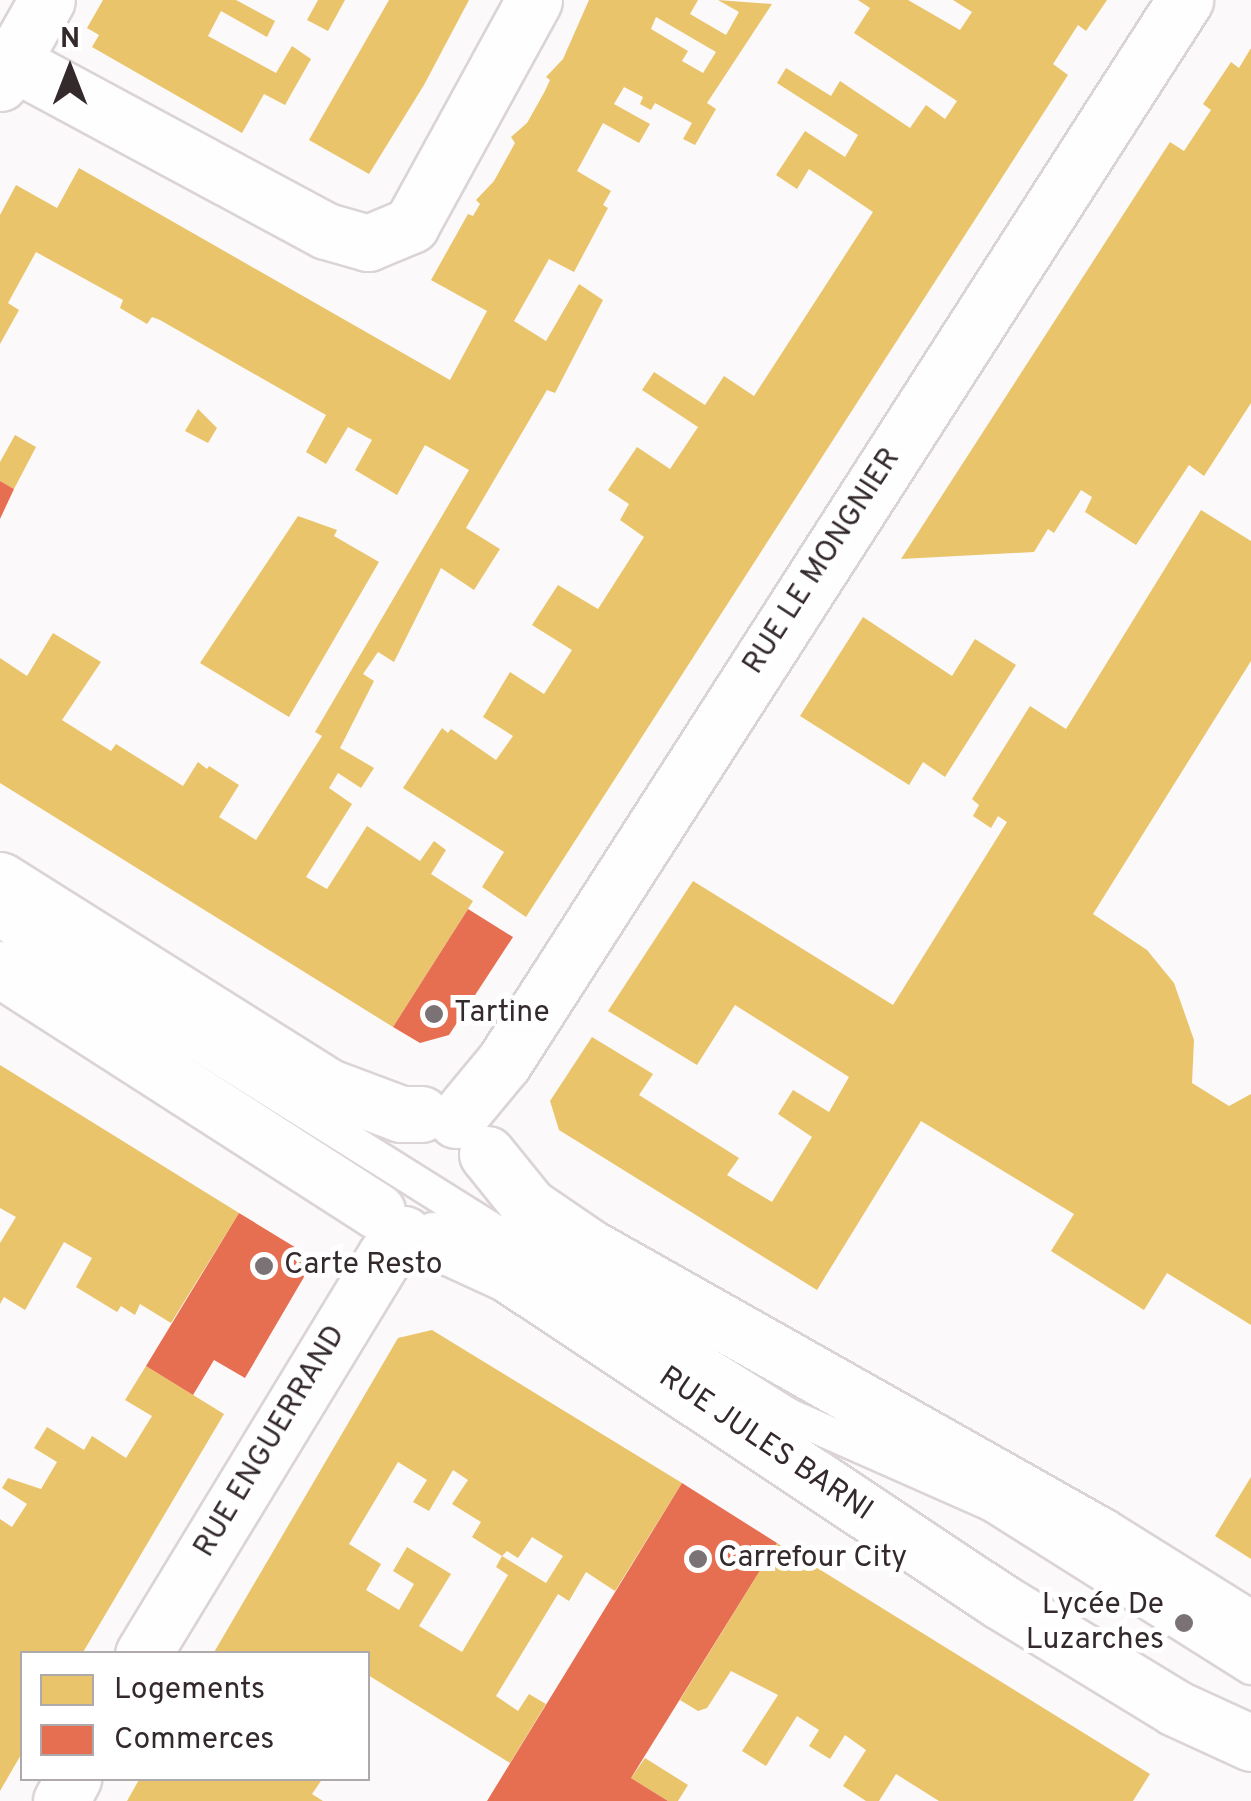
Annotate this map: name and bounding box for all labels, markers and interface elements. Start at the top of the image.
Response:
north arrow [20,20,120,120]
text: N [60,22,80,58]
street label: RUE LE MONGNIER [737,442,909,682]
place label: Tartine [454,996,550,1032]
marker: Tartine [423,1003,445,1025]
place label: Carte Resto [284,1248,443,1284]
marker: Carte Resto [253,1255,275,1277]
street label: RUE ENGUERRAND [188,1320,354,1564]
street label: RUE JULES BARNI [651,1360,879,1530]
place label: Carrefour City [718,1541,907,1577]
marker: Carrefour City [687,1548,709,1570]
place label: Lycée De Luzarches [1026,1588,1164,1658]
marker: Lycée De Luzarches [1173,1612,1195,1634]
legend [20,1651,370,1781]
text: Logements [114,1672,265,1709]
text: Commerces [114,1722,274,1759]

